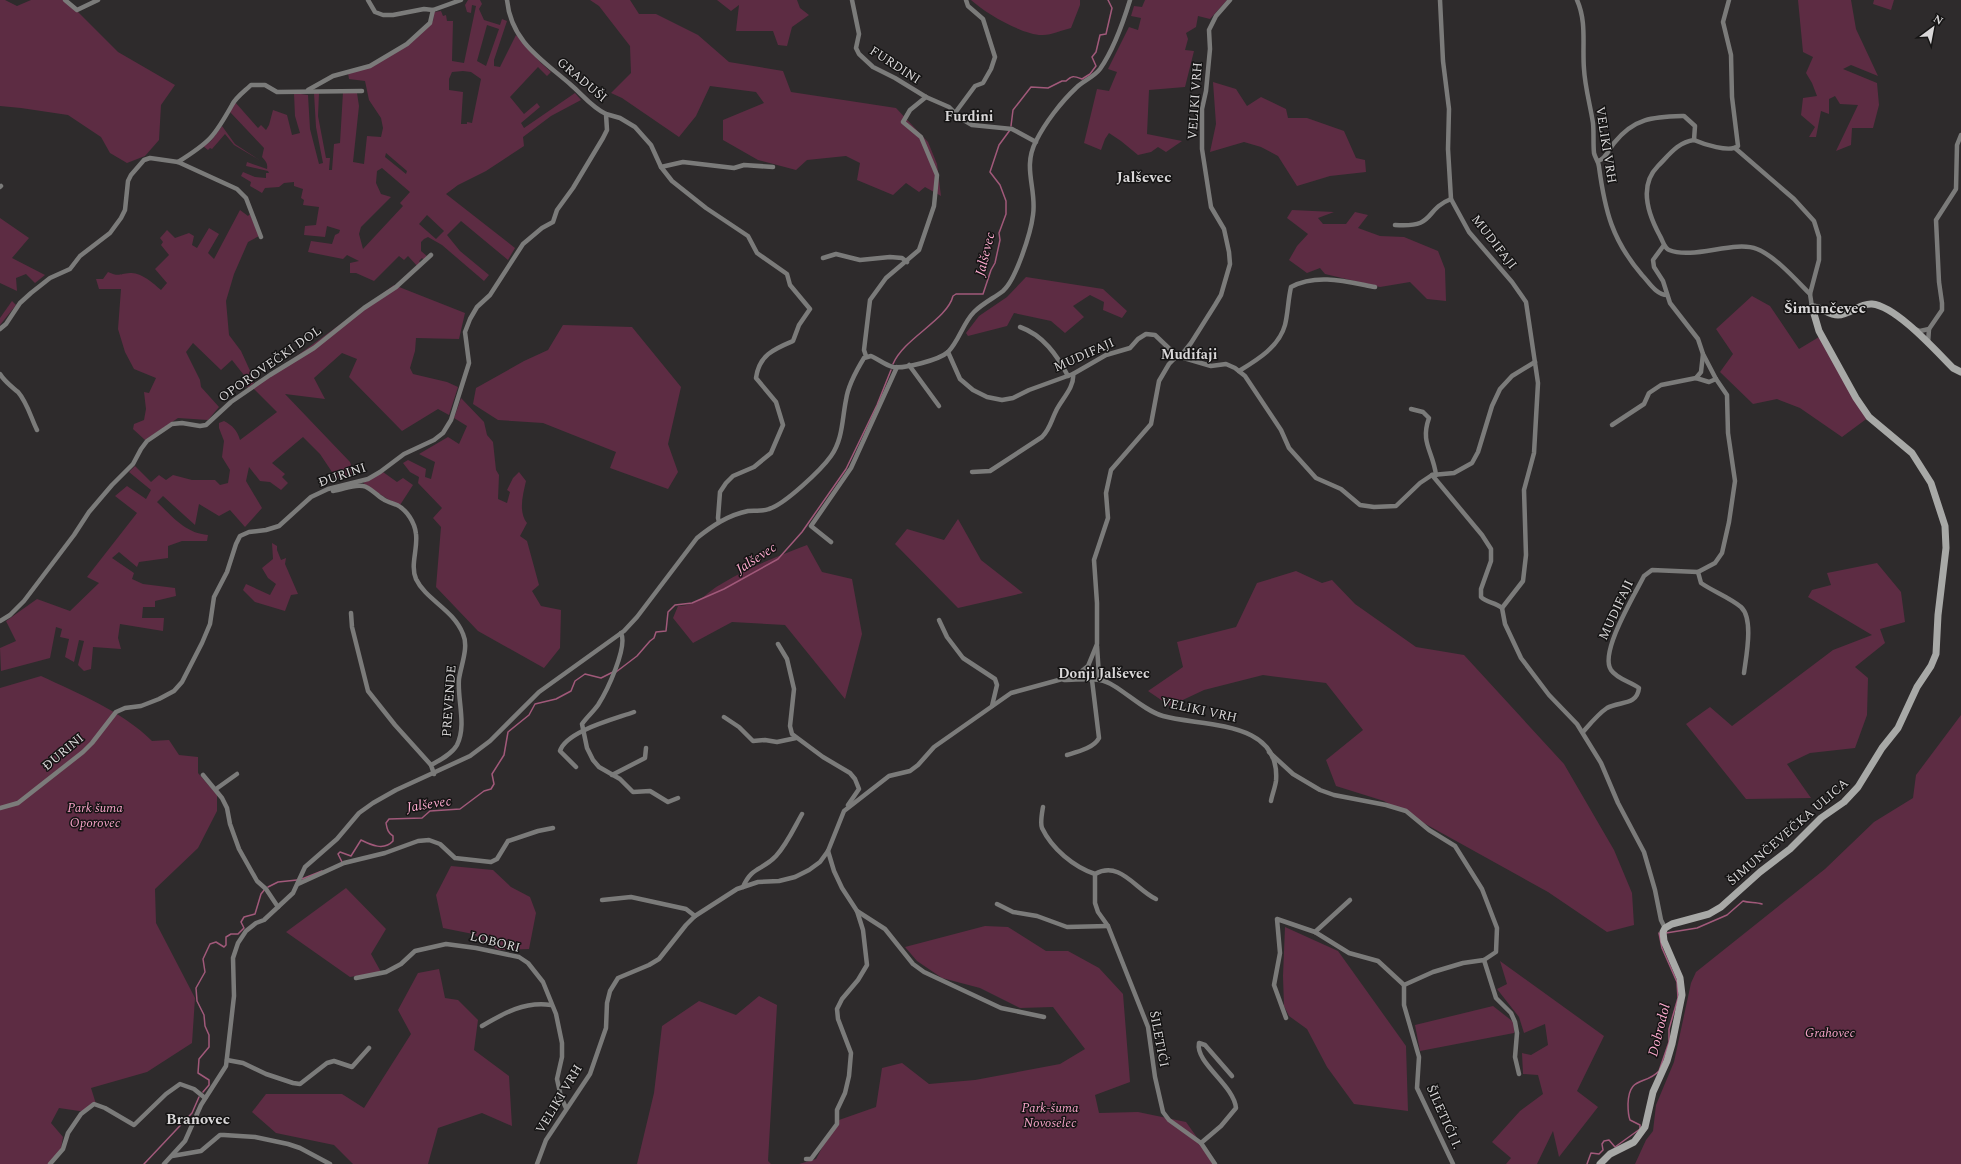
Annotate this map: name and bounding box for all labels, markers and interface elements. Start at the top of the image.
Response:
north arrow [1913,8,1953,48]
text: N [1930,10,1946,30]
street label: FURDINI [865,41,925,89]
street label: GRADUŠI [552,53,612,107]
street label: VELIKI VRH [1182,62,1208,140]
street label: VELIKI VRH [1590,105,1622,185]
district label: Furdini [944,106,994,127]
district label: Jalševec [1117,166,1171,189]
street label: MUDIFAJI [1466,210,1522,274]
water label: Jalševec [969,230,1001,279]
district label: Šimunčevec [1784,297,1866,320]
street label: OPOROVEČKI DOL [214,321,326,407]
street label: MUDIFAJI [1050,333,1118,377]
district label: Mudifaji [1161,344,1218,365]
street label: ĐURINI [315,457,369,493]
water label: Jalševec [731,537,780,580]
street label: MUDIFAJI [1593,576,1639,644]
district label: Donji Jalševec [1058,663,1150,684]
street label: PREVENDE [437,664,461,738]
street label: VELIKI VRH [1159,692,1239,728]
street label: ĐURINI [38,728,88,776]
street label: ŠIMUNČEVEČKA ULICA [1723,773,1853,890]
water label: Jalševec [404,790,453,818]
park label: Park šuma Oporovec [67,798,123,833]
street label: LOBORI [468,926,522,958]
water label: Dobrodol [1642,1001,1676,1059]
street label: ŠILETIĆI [1144,1009,1174,1069]
park label: Grahovec [1805,1023,1856,1043]
street label: VELIKI VRH [530,1061,588,1137]
street label: ŠILETIĆI I. [1421,1082,1467,1152]
park label: Park-šuma Novoselec [1021,1098,1079,1133]
district label: Branovec [166,1108,230,1131]

